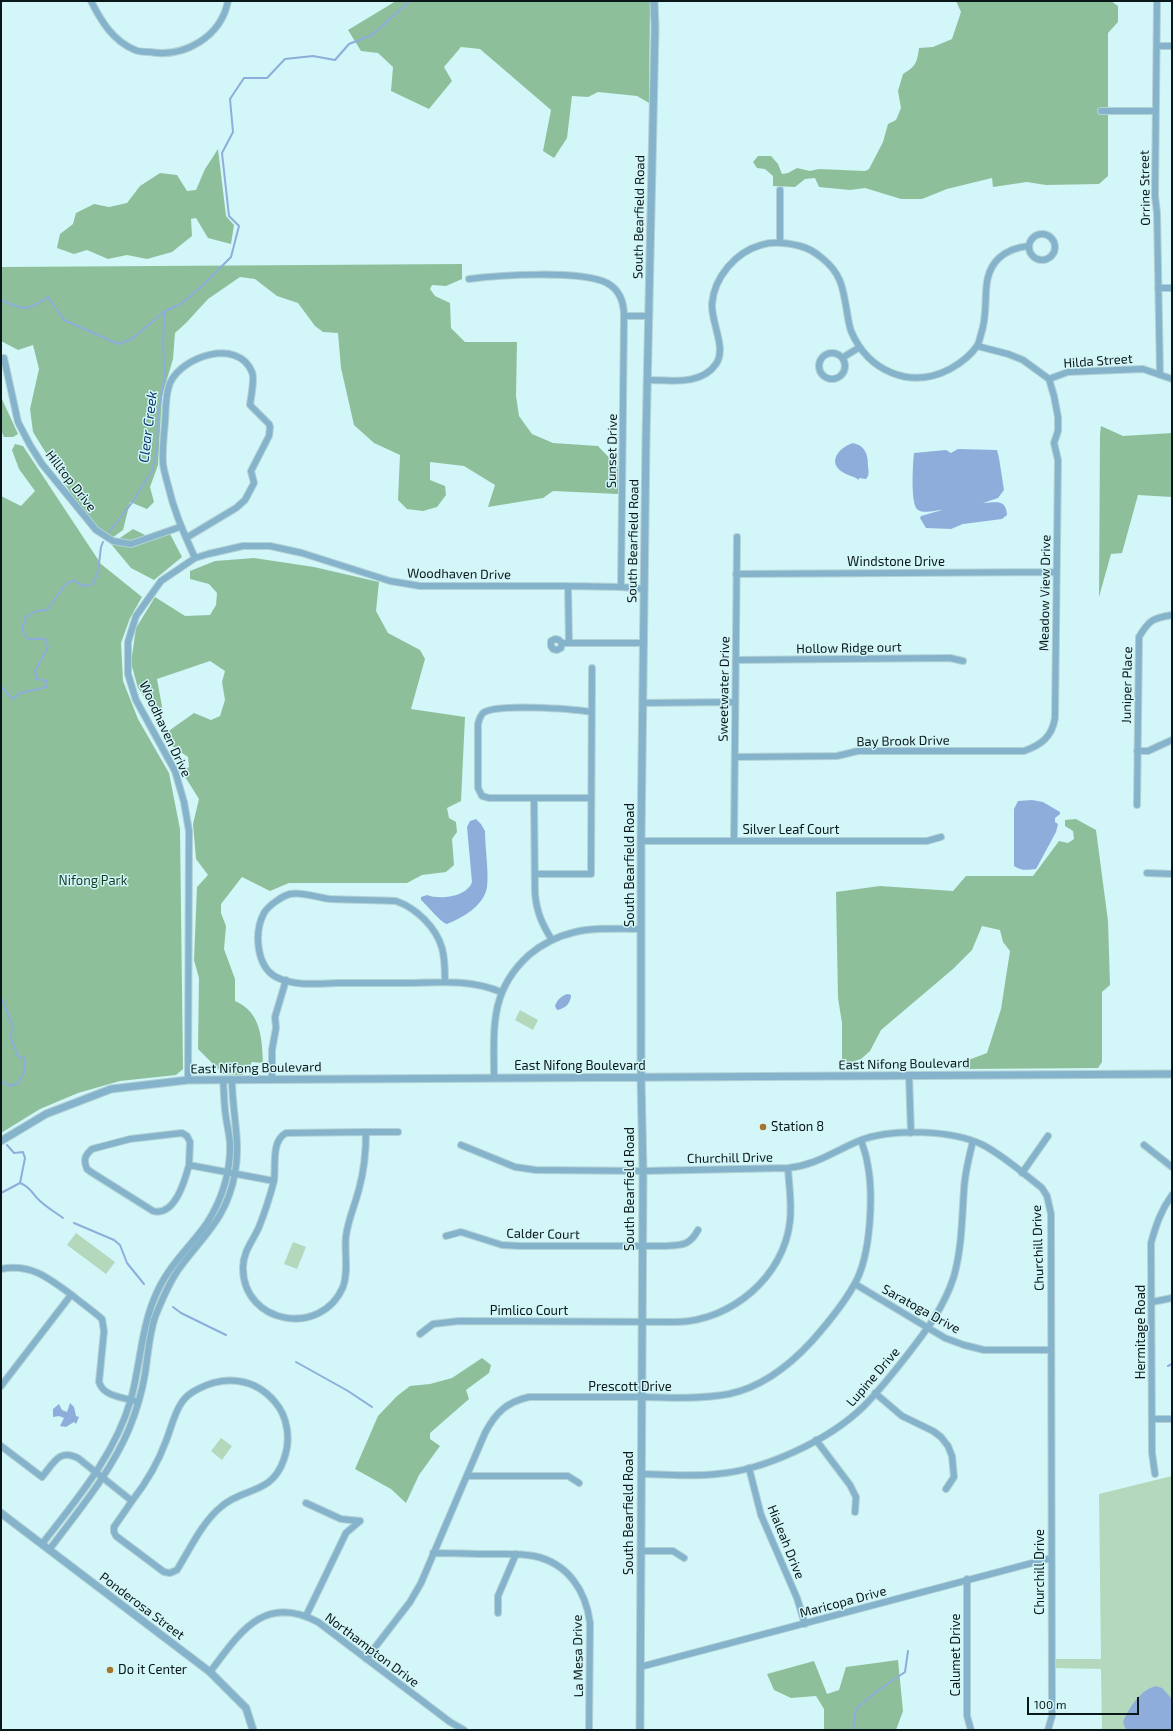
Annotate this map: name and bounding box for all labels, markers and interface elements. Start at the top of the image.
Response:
street label: Orrine Street [1137,150,1153,226]
street label: South Bearfield Road [630,155,648,279]
street label: Hilda Street [1063,351,1133,371]
water label: Clear Creek [135,390,161,464]
street label: Sunset Drive [604,414,620,488]
street label: Hilltop Drive [42,447,100,515]
street label: South Bearfield Road [624,479,642,603]
street label: Meadow View Drive [1036,535,1054,651]
street label: Windstone Drive [847,554,945,570]
street label: Woodhaven Drive [407,565,511,583]
street label: Sweetwater Drive [715,636,733,742]
street label: Hollow Ridge ourt [796,639,902,657]
street label: Juniper Place [1119,646,1135,724]
street label: Woodhaven Drive [136,679,194,779]
street label: Bay Brook Drive [856,732,950,750]
street label: South Bearfield Road [622,803,638,927]
street label: Silver Leaf Court [743,822,839,838]
park label: Nifong Park [59,873,127,889]
street label: East Nifong Boulevard [838,1055,970,1073]
street label: East Nifong Boulevard [514,1058,646,1074]
street label: East Nifong Boulevard [190,1059,322,1077]
place label: Station 8 [771,1119,824,1135]
marker: Station 8 [758,1122,768,1132]
street label: South Bearfield Road [622,1127,638,1251]
street label: Churchill Drive [687,1149,773,1167]
street label: Churchill Drive [1029,1205,1047,1291]
street label: Calder Court [506,1226,580,1242]
street label: Saratoga Drive [879,1281,963,1337]
street label: Hermitage Road [1133,1285,1149,1379]
street label: Pimlico Court [490,1303,568,1319]
street label: Lupine Drive [843,1344,903,1410]
street label: Prescott Drive [588,1379,672,1395]
street label: South Bearfield Road [621,1451,637,1575]
street label: Hialeah Drive [764,1503,808,1581]
street label: Churchill Drive [1032,1529,1048,1615]
street label: Ponderosa Street [97,1569,187,1643]
street label: Maricopa Drive [798,1583,888,1621]
street label: Northampton Drive [322,1609,422,1691]
street label: Calumet Drive [948,1614,964,1696]
street label: La Mesa Drive [569,1615,587,1697]
place label: Do it Center [118,1662,187,1678]
marker: Do it Center [105,1665,115,1675]
scale bar [1029,1689,1141,1715]
text: 100 m [1034,1697,1066,1711]

